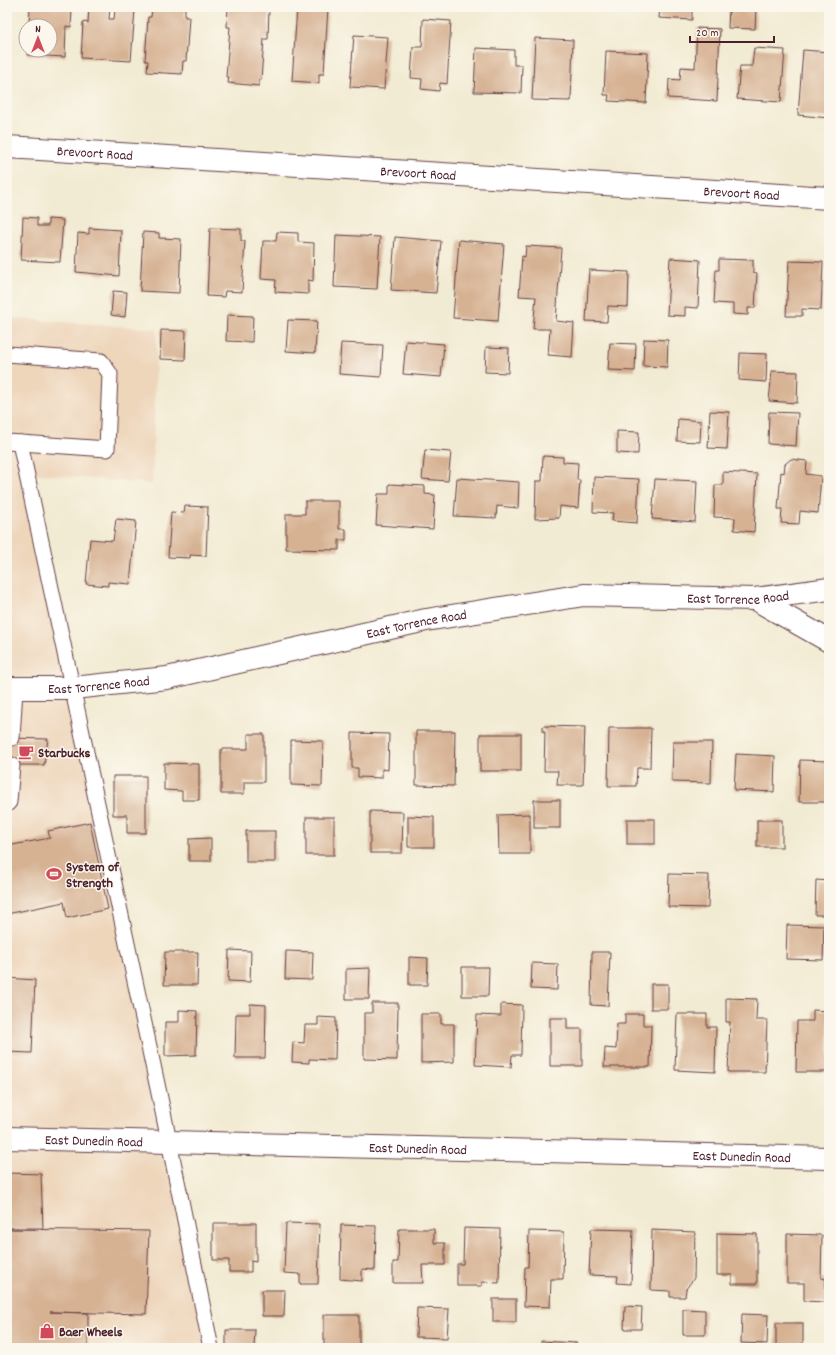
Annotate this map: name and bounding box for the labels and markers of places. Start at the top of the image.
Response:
cafe icon: Starbucks [17,743,35,761]
place label: Starbucks [38,744,91,764]
place label: System of Strength [66,858,120,894]
sports icon: System of Strength [45,865,63,883]
shop icon: Baer Wheels [38,1322,56,1340]
place label: Baer Wheels [59,1323,123,1343]

